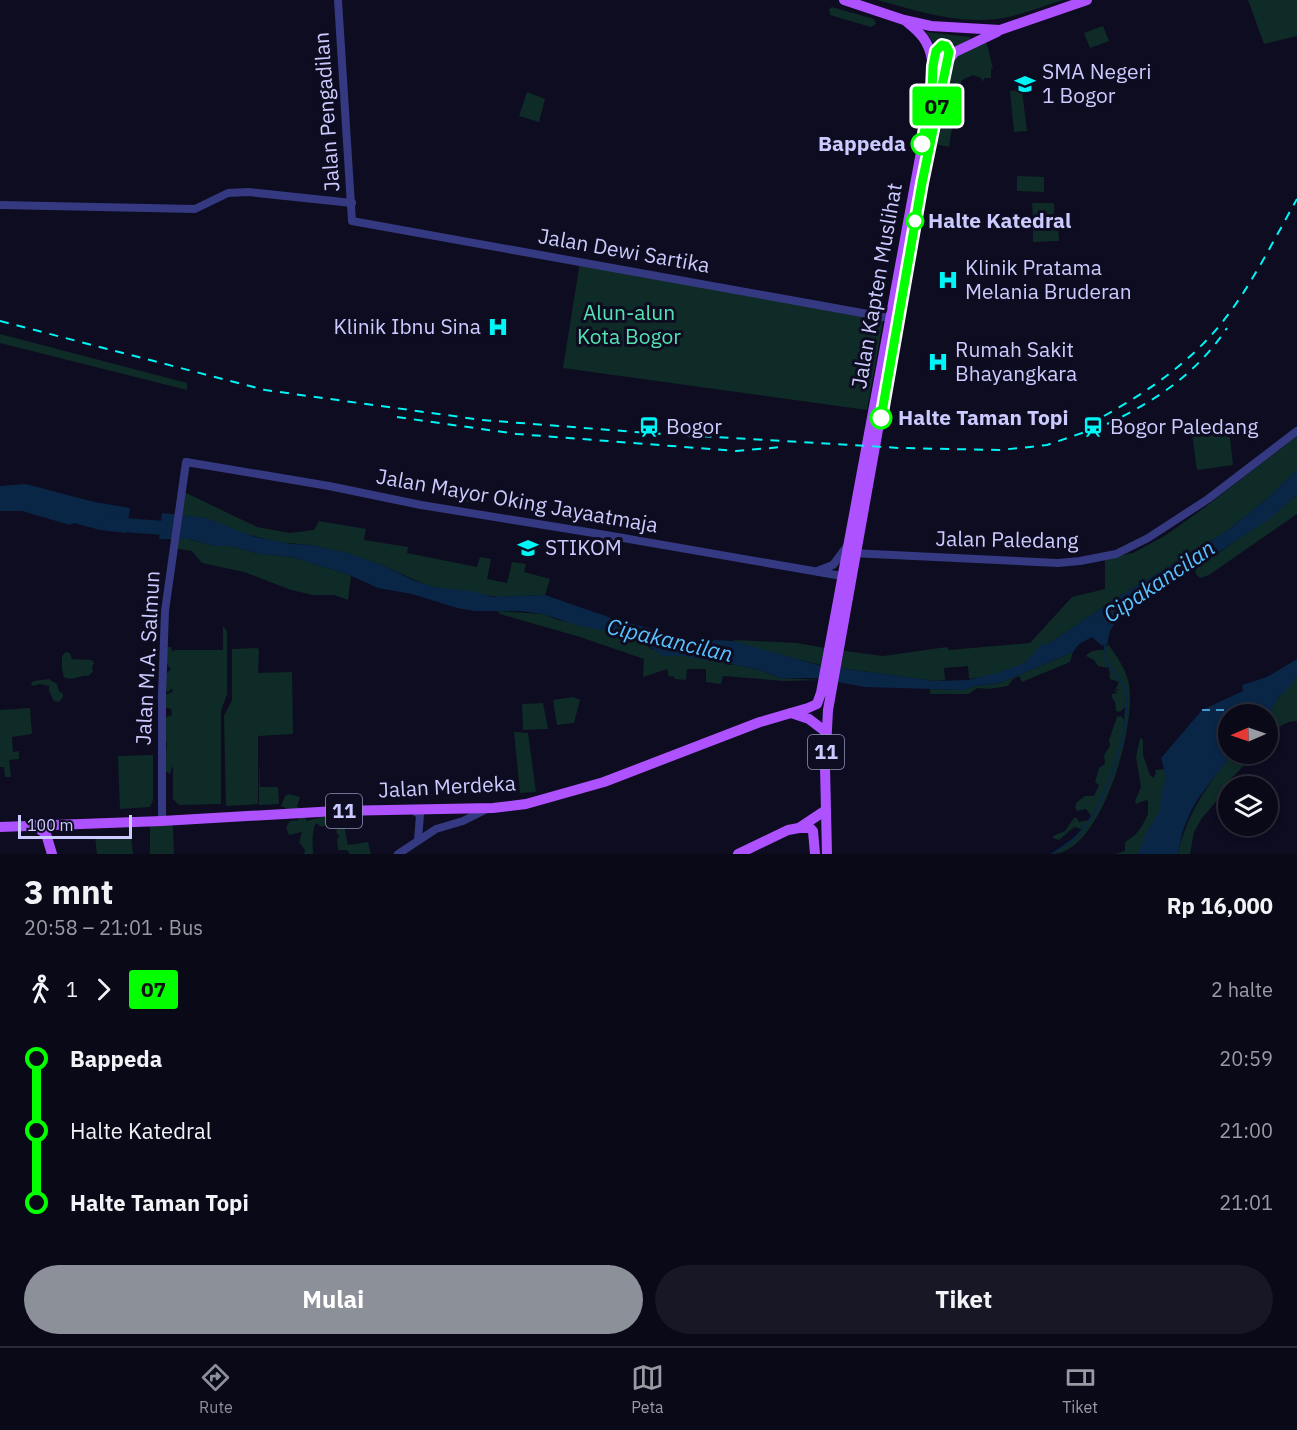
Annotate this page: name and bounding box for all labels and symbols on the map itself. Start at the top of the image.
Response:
street label: Jalan Pengadilan [306,31,346,193]
place label: SMA Negeri 1 Bogor [1042,57,1152,109]
school or university icon: SMA Negeri 1 Bogor [1013,72,1037,96]
line badge: 07 [910,86,964,126]
place label: Bappeda [818,129,906,157]
marker: Bappeda [911,133,933,155]
street label: Jalan Kapten Muslihat [844,181,908,391]
place label: Halte Katedral [928,206,1071,234]
marker: Halte Katedral [906,212,924,230]
street label: Jalan Dewi Sartika [536,221,712,279]
place label: Klinik Pratama Melania Bruderan [965,253,1132,305]
hospital icon: Klinik Pratama Melania Bruderan [936,268,960,292]
park label: Alun-alun Kota Bogor [577,298,681,350]
place label: Klinik Ibnu Sina [334,312,481,340]
hospital icon: Klinik Ibnu Sina [486,315,510,339]
place label: Rumah Sakit Bhayangkara [955,335,1077,387]
hospital icon: Rumah Sakit Bhayangkara [926,350,950,374]
place label: Halte Taman Topi [898,403,1069,431]
marker: Halte Taman Topi [870,407,892,429]
place label: Bogor [666,412,722,440]
place label: Bogor Paledang [1110,412,1258,440]
station icon: Bogor [637,415,661,439]
station icon: Bogor Paledang [1081,415,1105,439]
street label: Jalan Mayor Oking Jayaatmaja [374,461,660,539]
street label: Jalan Paledang [935,524,1079,554]
place label: STIKOM [545,533,622,561]
water label: Cipakancilan [1097,533,1220,628]
school or university icon: STIKOM [516,536,540,560]
street label: Jalan M.A. Salmun [128,570,166,746]
water label: Cipakancilan [604,611,736,668]
north arrow [1218,704,1278,764]
road number: 11 [808,735,844,769]
street label: Jalan Merdeka [377,768,516,804]
road number: 11 [326,794,362,828]
scale bar [18,812,132,840]

